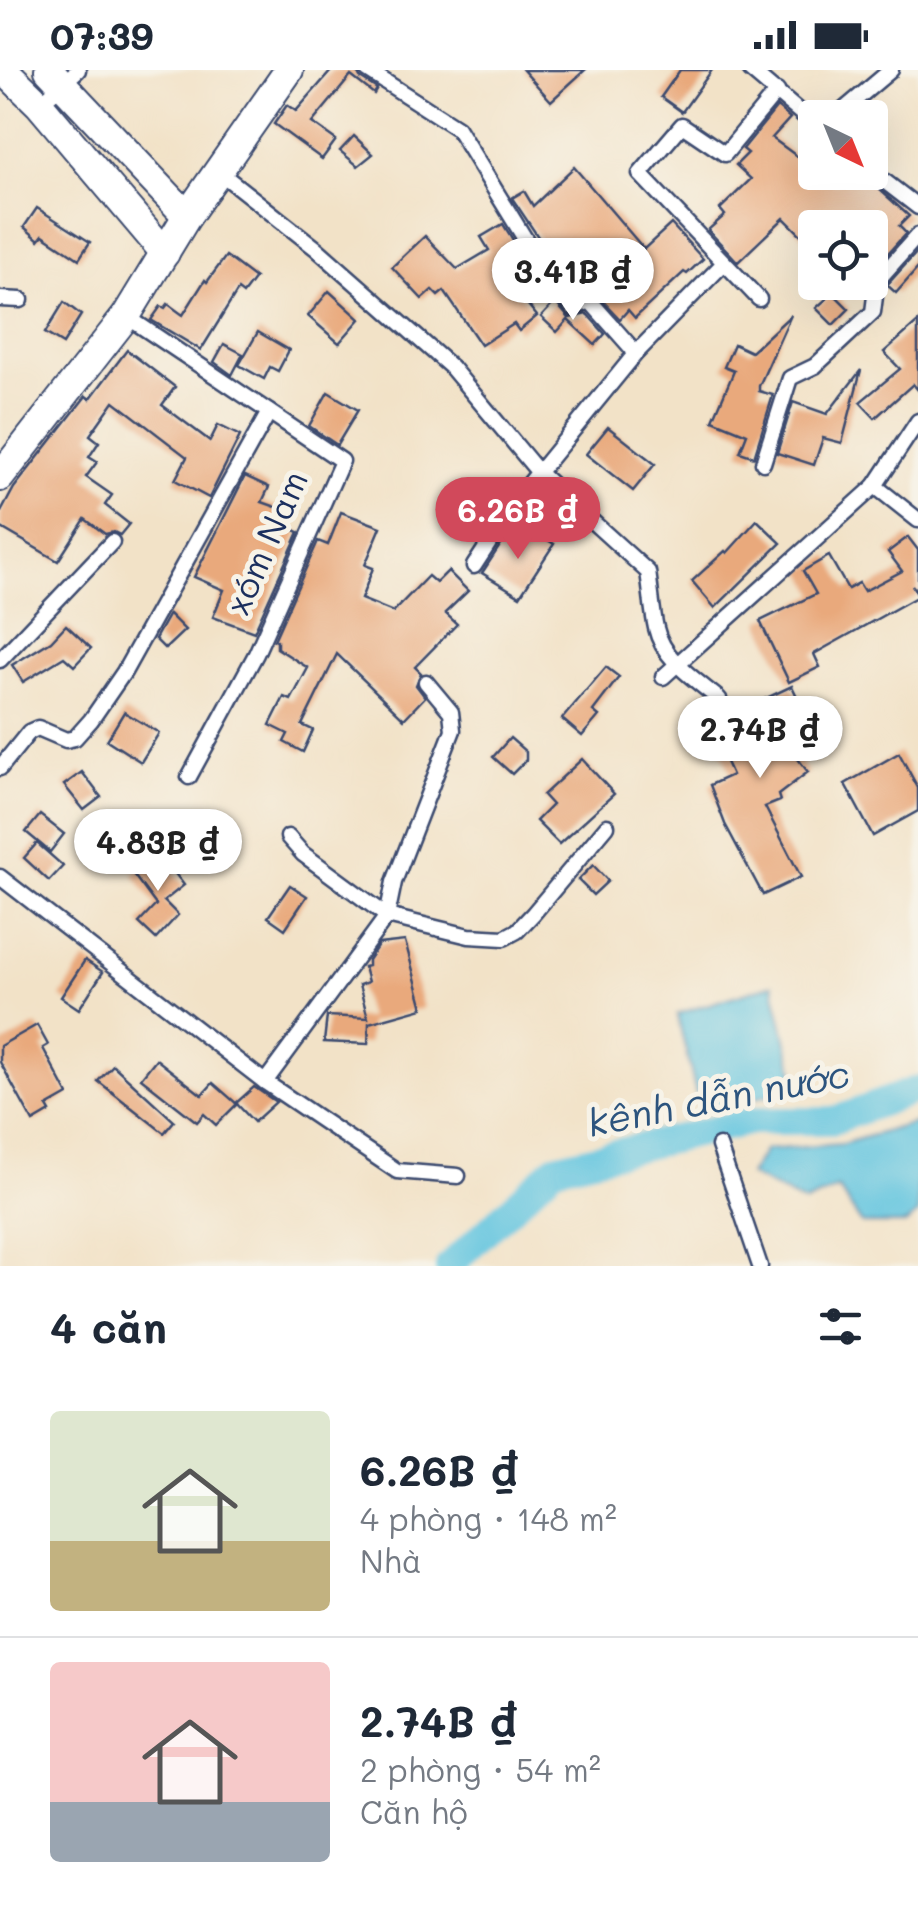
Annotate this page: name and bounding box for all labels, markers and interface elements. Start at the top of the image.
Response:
text: 07:39 [50,10,153,60]
north arrow [798,100,888,190]
map controls [798,100,888,300]
button: locate [798,210,888,300]
pin: 3.41B ₫ [481,238,665,323]
text: 3.41B ₫ [514,249,632,291]
street label: xóm Nam [213,463,317,621]
pin: 6.26B ₫ [426,477,610,562]
text: 6.26B ₫ [457,488,579,530]
pin: 2.74B ₫ [668,696,852,781]
text: 2.74B ₫ [700,707,820,749]
pin: 4.83B ₫ [66,809,250,894]
text: 4.83B ₫ [96,820,220,862]
water label: kênh dẫn nước [583,1047,853,1147]
text: 4 căn [50,1299,167,1354]
icon: filters [813,1299,868,1354]
text: 6.26B ₫ [360,1442,519,1497]
icon: home [130,1451,250,1571]
text: 4 phòng · 148 m² [360,1497,617,1539]
text: Nhà [360,1539,422,1581]
text: 2.74B ₫ [360,1693,518,1748]
icon: home [130,1702,250,1822]
text: 2 phòng · 54 m² [360,1748,601,1790]
text: Căn hộ [360,1790,468,1832]

